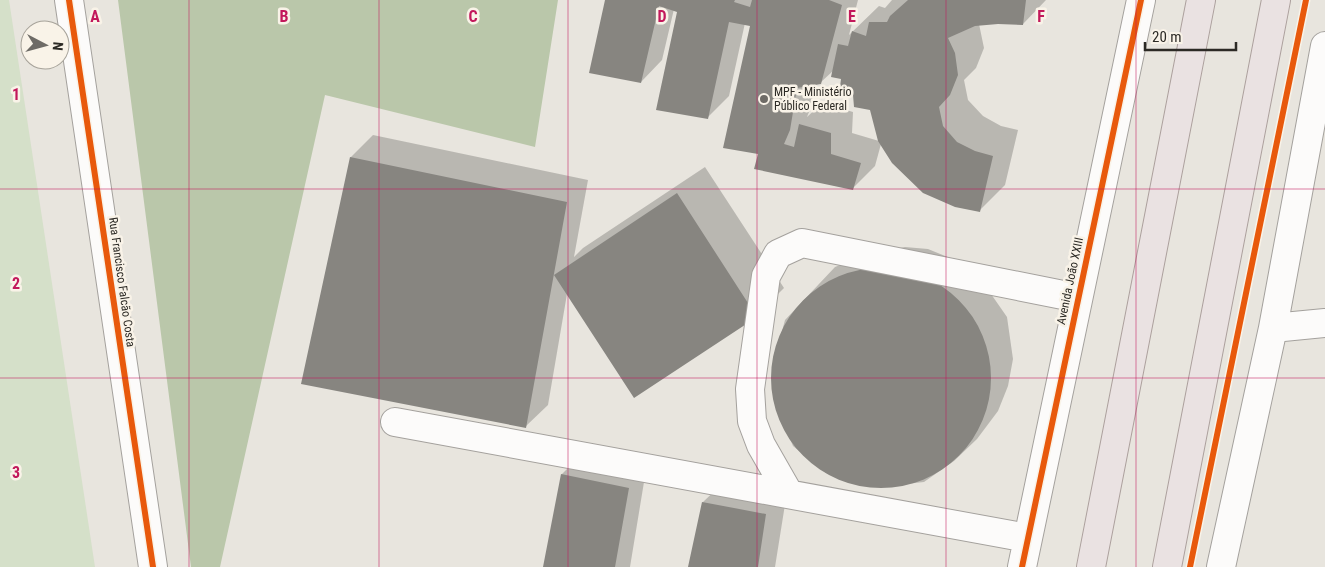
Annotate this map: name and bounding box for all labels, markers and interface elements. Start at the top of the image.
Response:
text: A [90,7,100,26]
text: B [280,7,289,26]
text: C [468,7,478,26]
text: D [657,7,667,26]
text: E [848,7,856,26]
text: F [1037,7,1045,26]
north arrow [20,20,70,70]
scale bar [1145,20,1236,52]
text: 20 m [1152,28,1182,46]
text: N [50,41,66,51]
text: 1 [12,85,20,104]
place label: MPF - Ministério Público Federal [774,85,851,113]
marker: MPF - Ministério Público Federal [758,93,770,105]
street label: Rua Francisco Falcão Costa [106,216,138,348]
street label: Avenida João XXIII [1054,236,1086,326]
text: 2 [12,274,20,293]
text: 3 [12,463,20,482]

